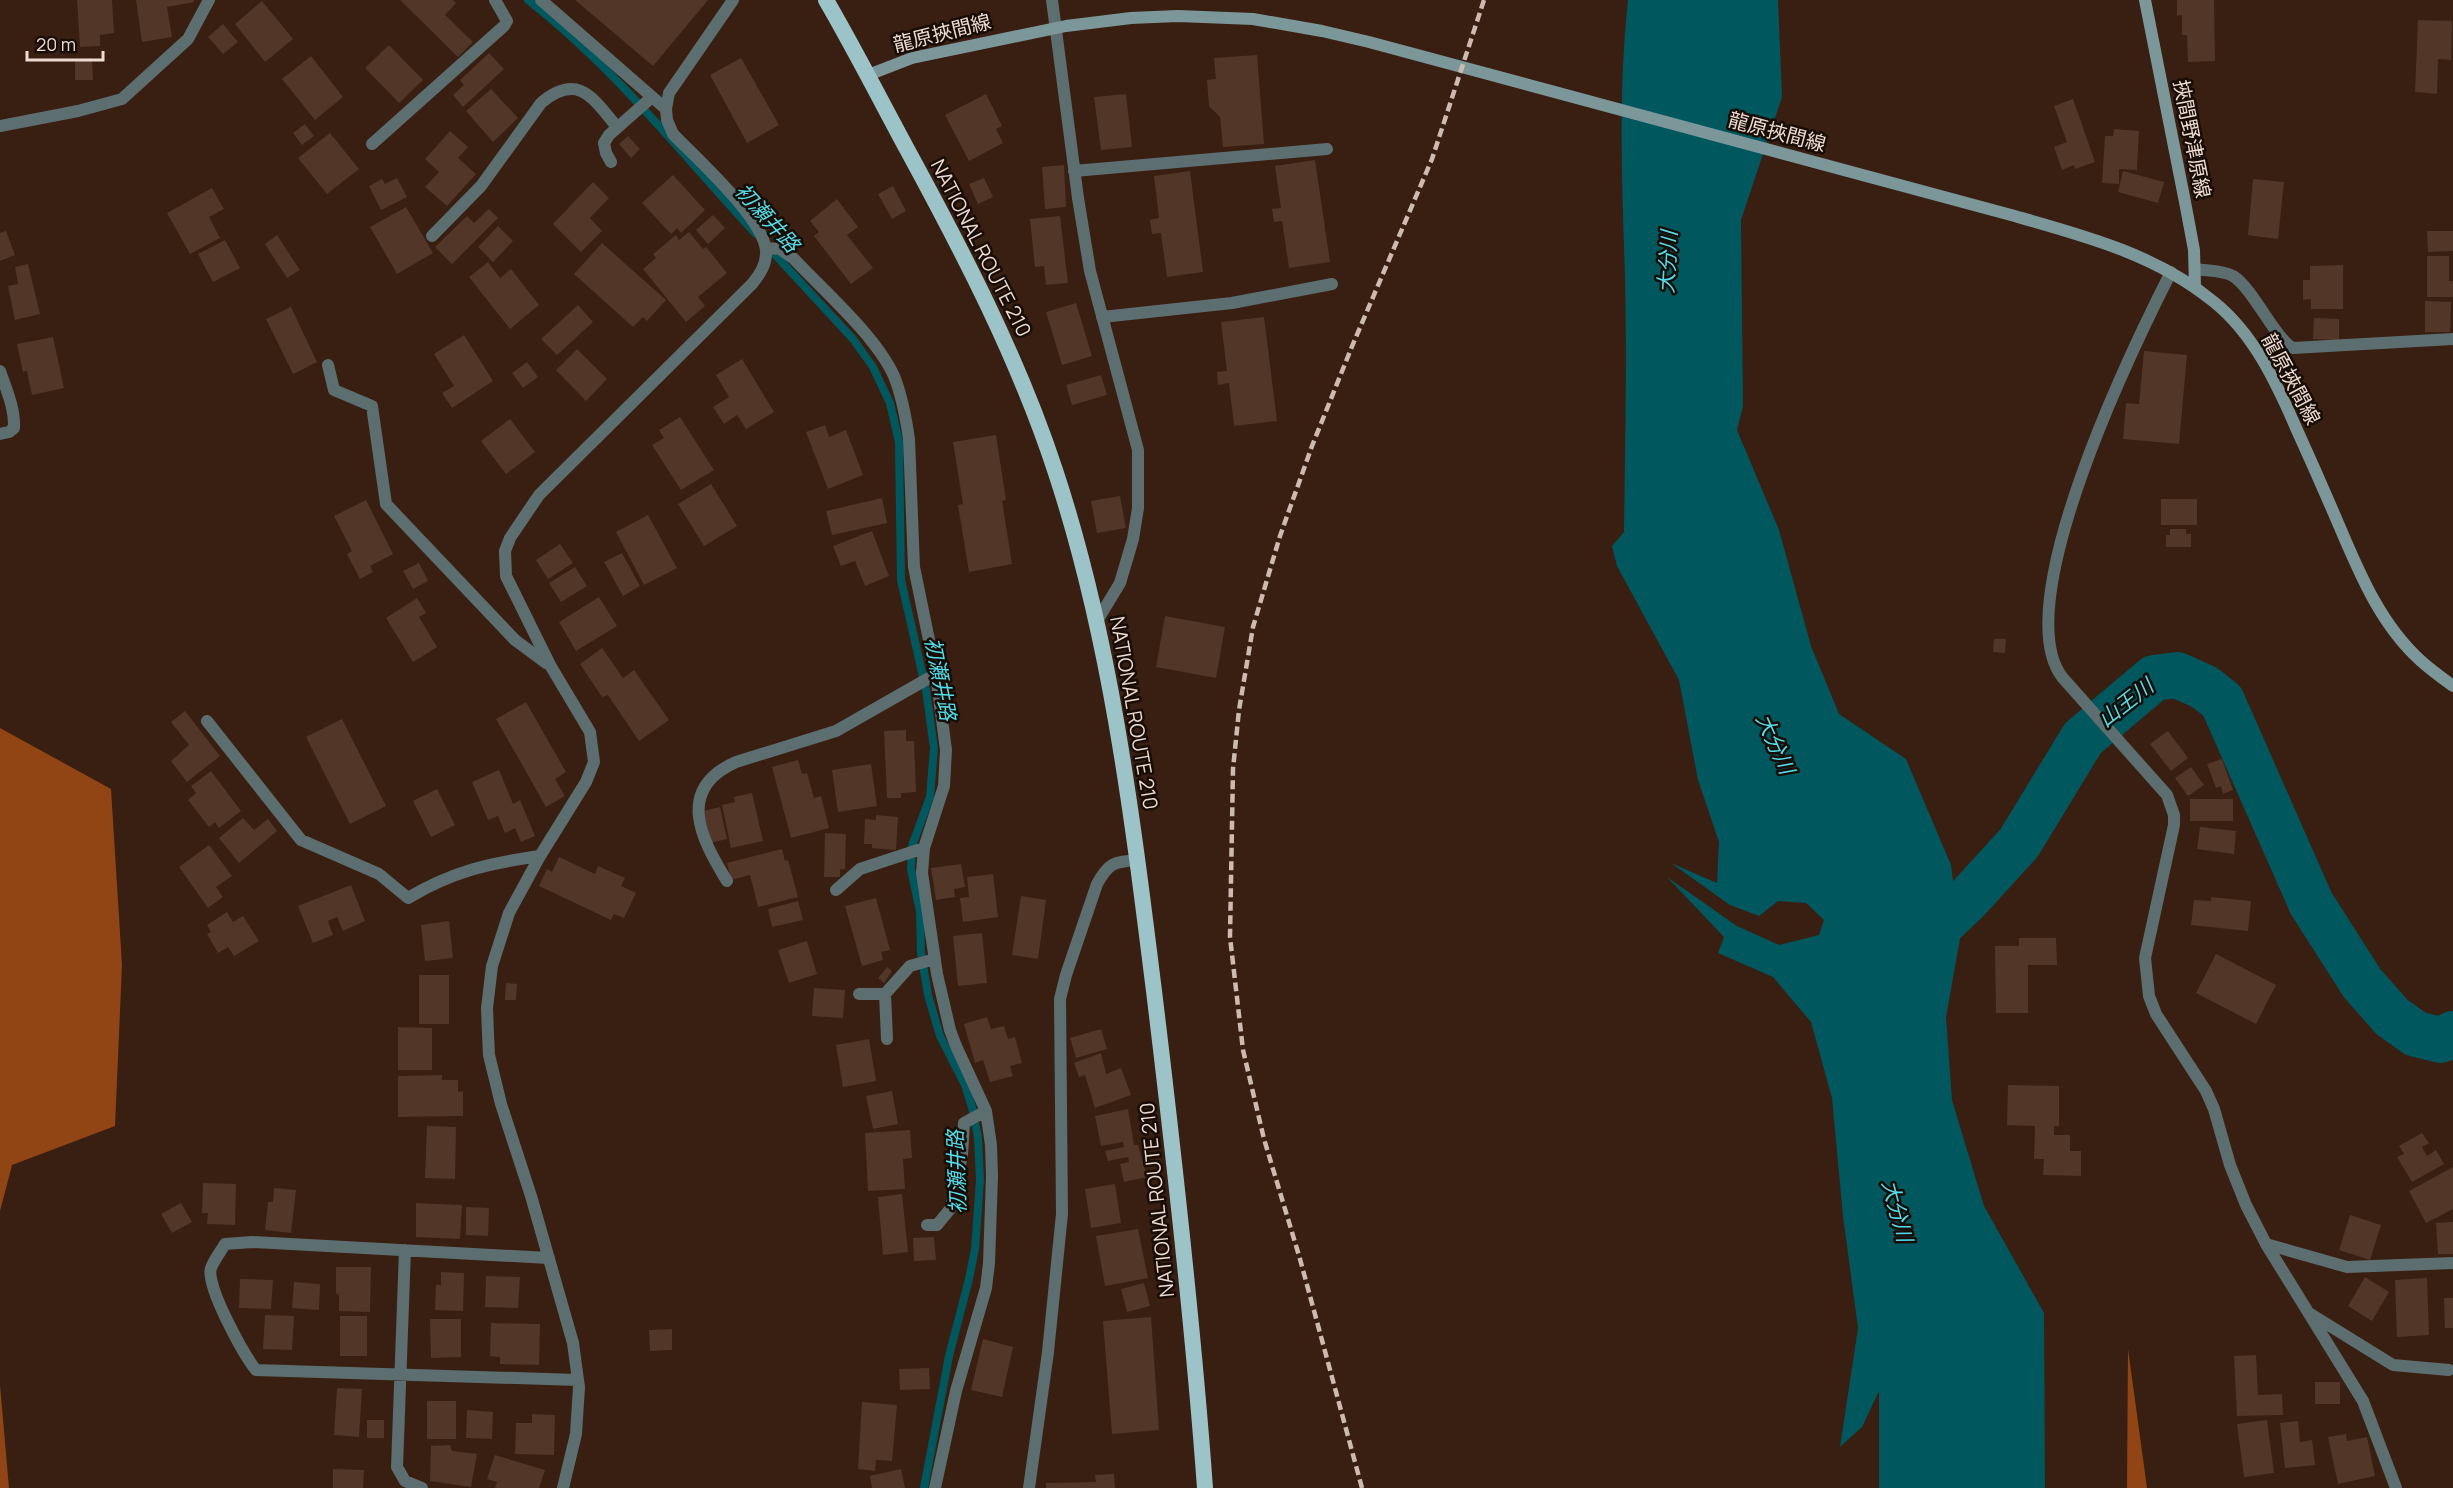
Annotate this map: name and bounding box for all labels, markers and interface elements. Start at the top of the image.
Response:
street label: 龍原挾間線 [890,7,994,58]
scale bar [27,24,104,62]
text: 20 m [36,32,76,56]
street label: 挾間野津原線 [2168,77,2217,200]
street label: 龍原挾間線 [1725,106,1829,157]
street label: NATIONAL ROUTE 210 [925,154,1038,341]
water label: 初瀬井路 [729,177,808,259]
water label: 大分川 [1651,228,1683,294]
street label: 龍原挾間線 [2256,328,2327,429]
street label: NATIONAL ROUTE 210 [1104,614,1165,812]
water label: 初瀬井路 [919,635,963,725]
water label: 山王川 [2092,671,2160,733]
water label: 大分川 [1750,709,1802,780]
street label: NATIONAL ROUTE 210 [1133,1101,1180,1299]
water label: 初瀬井路 [940,1128,971,1214]
water label: 大分川 [1876,1177,1920,1247]

